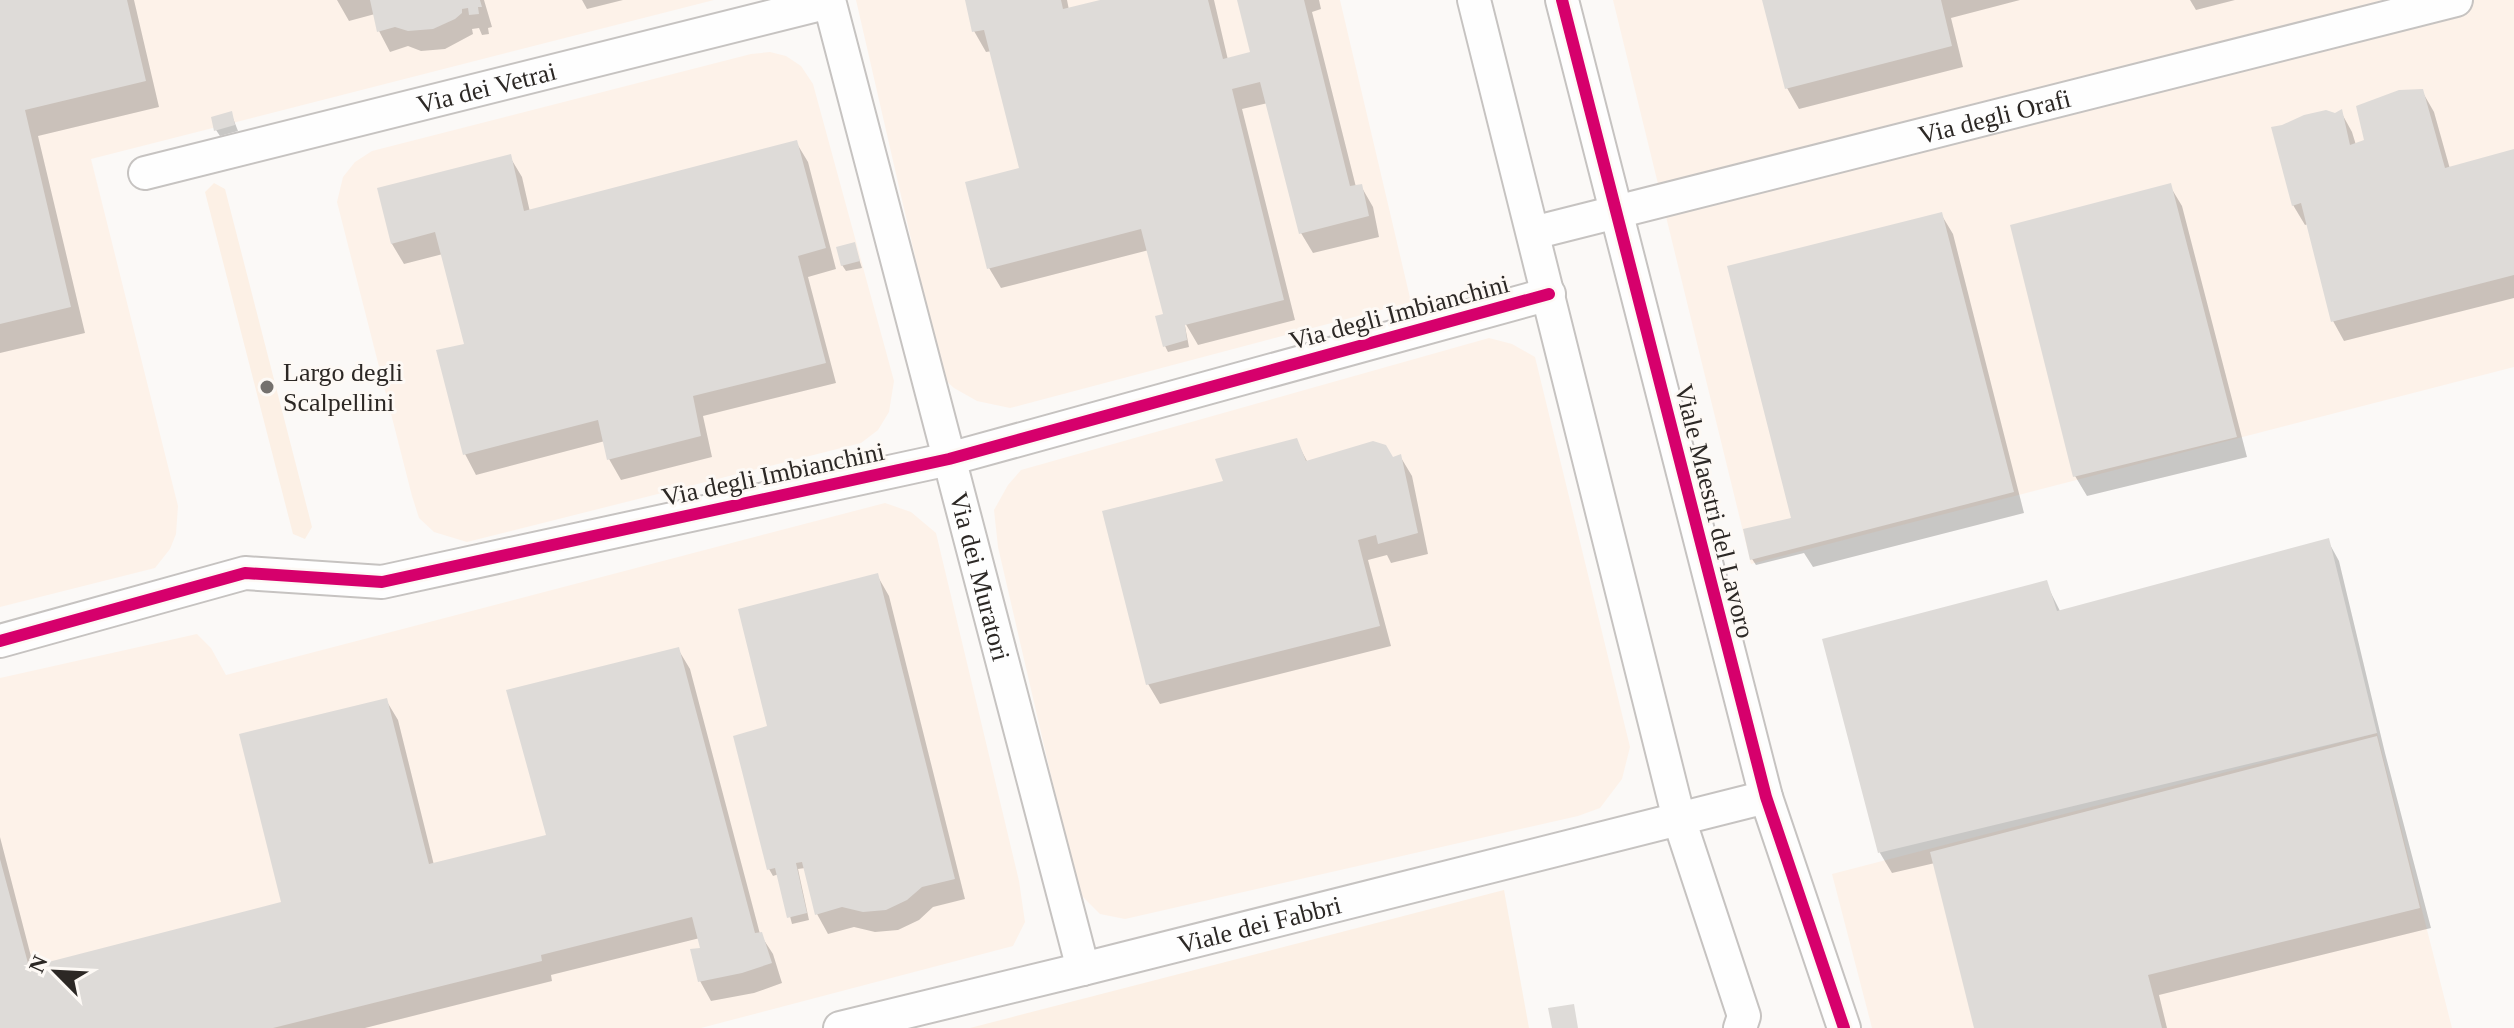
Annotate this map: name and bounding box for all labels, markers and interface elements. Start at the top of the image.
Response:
street label: Via dei Vetrai [414,57,559,119]
street label: Via degli Orafi [1916,84,2074,150]
street label: Via degli Imbianchini [1286,269,1512,356]
place label: Largo degli Scalpellini [283,358,403,417]
marker: Largo degli Scalpellini [258,378,276,396]
street label: Viale Maestri del Lavoro [1669,381,1760,641]
street label: Via degli Imbianchini [659,437,887,512]
street label: Via dei Muratori [944,489,1016,664]
street label: Viale dei Fabbri [1175,891,1344,960]
north arrow [16,932,96,1012]
text: N [24,952,53,976]

